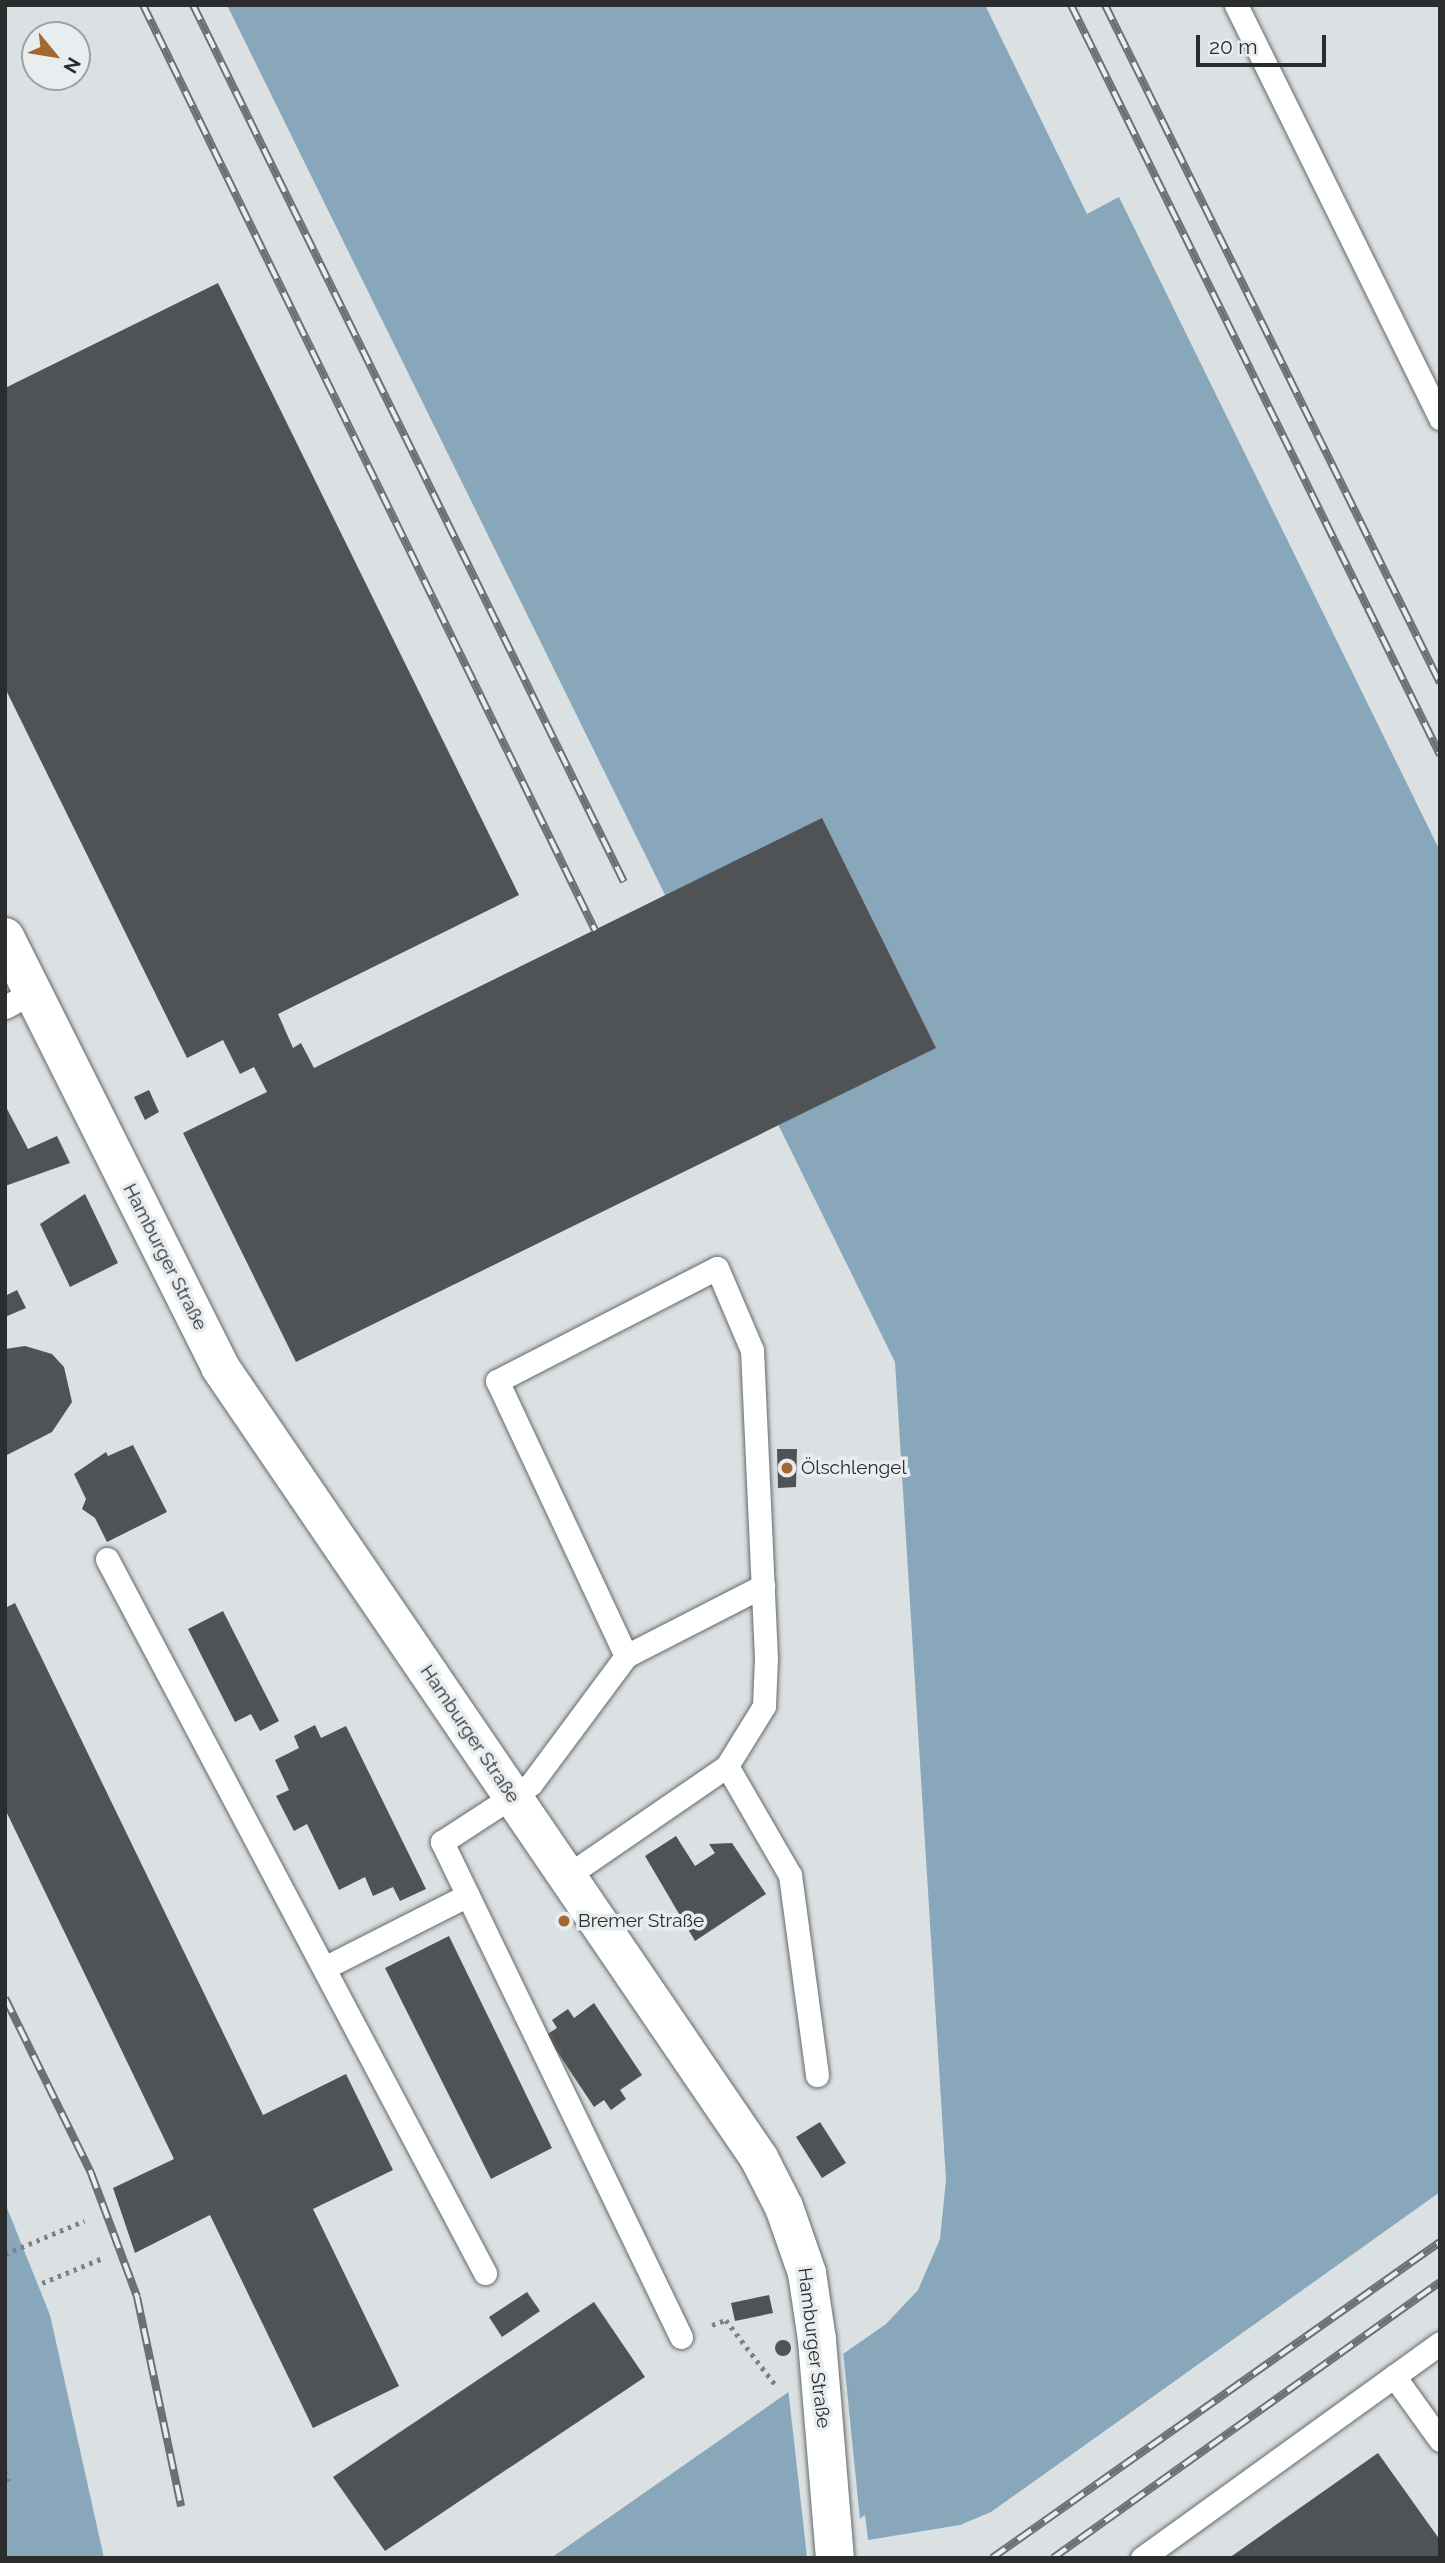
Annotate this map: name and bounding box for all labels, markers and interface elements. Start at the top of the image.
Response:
north arrow [21,21,91,91]
scale bar [1200,21,1330,65]
text: 20 m [1209,34,1257,59]
text: N [59,54,86,77]
street label: Hamburger Straße [118,1180,212,1334]
place label: Ölschlengel [801,1457,907,1479]
marker: Ölschlengel [779,1460,795,1476]
street label: Hamburger Straße [415,1661,525,1807]
place label: Bremer Straße [578,1910,705,1932]
marker: Bremer Straße [556,1913,572,1929]
street label: Hamburger Straße [793,2266,835,2430]

